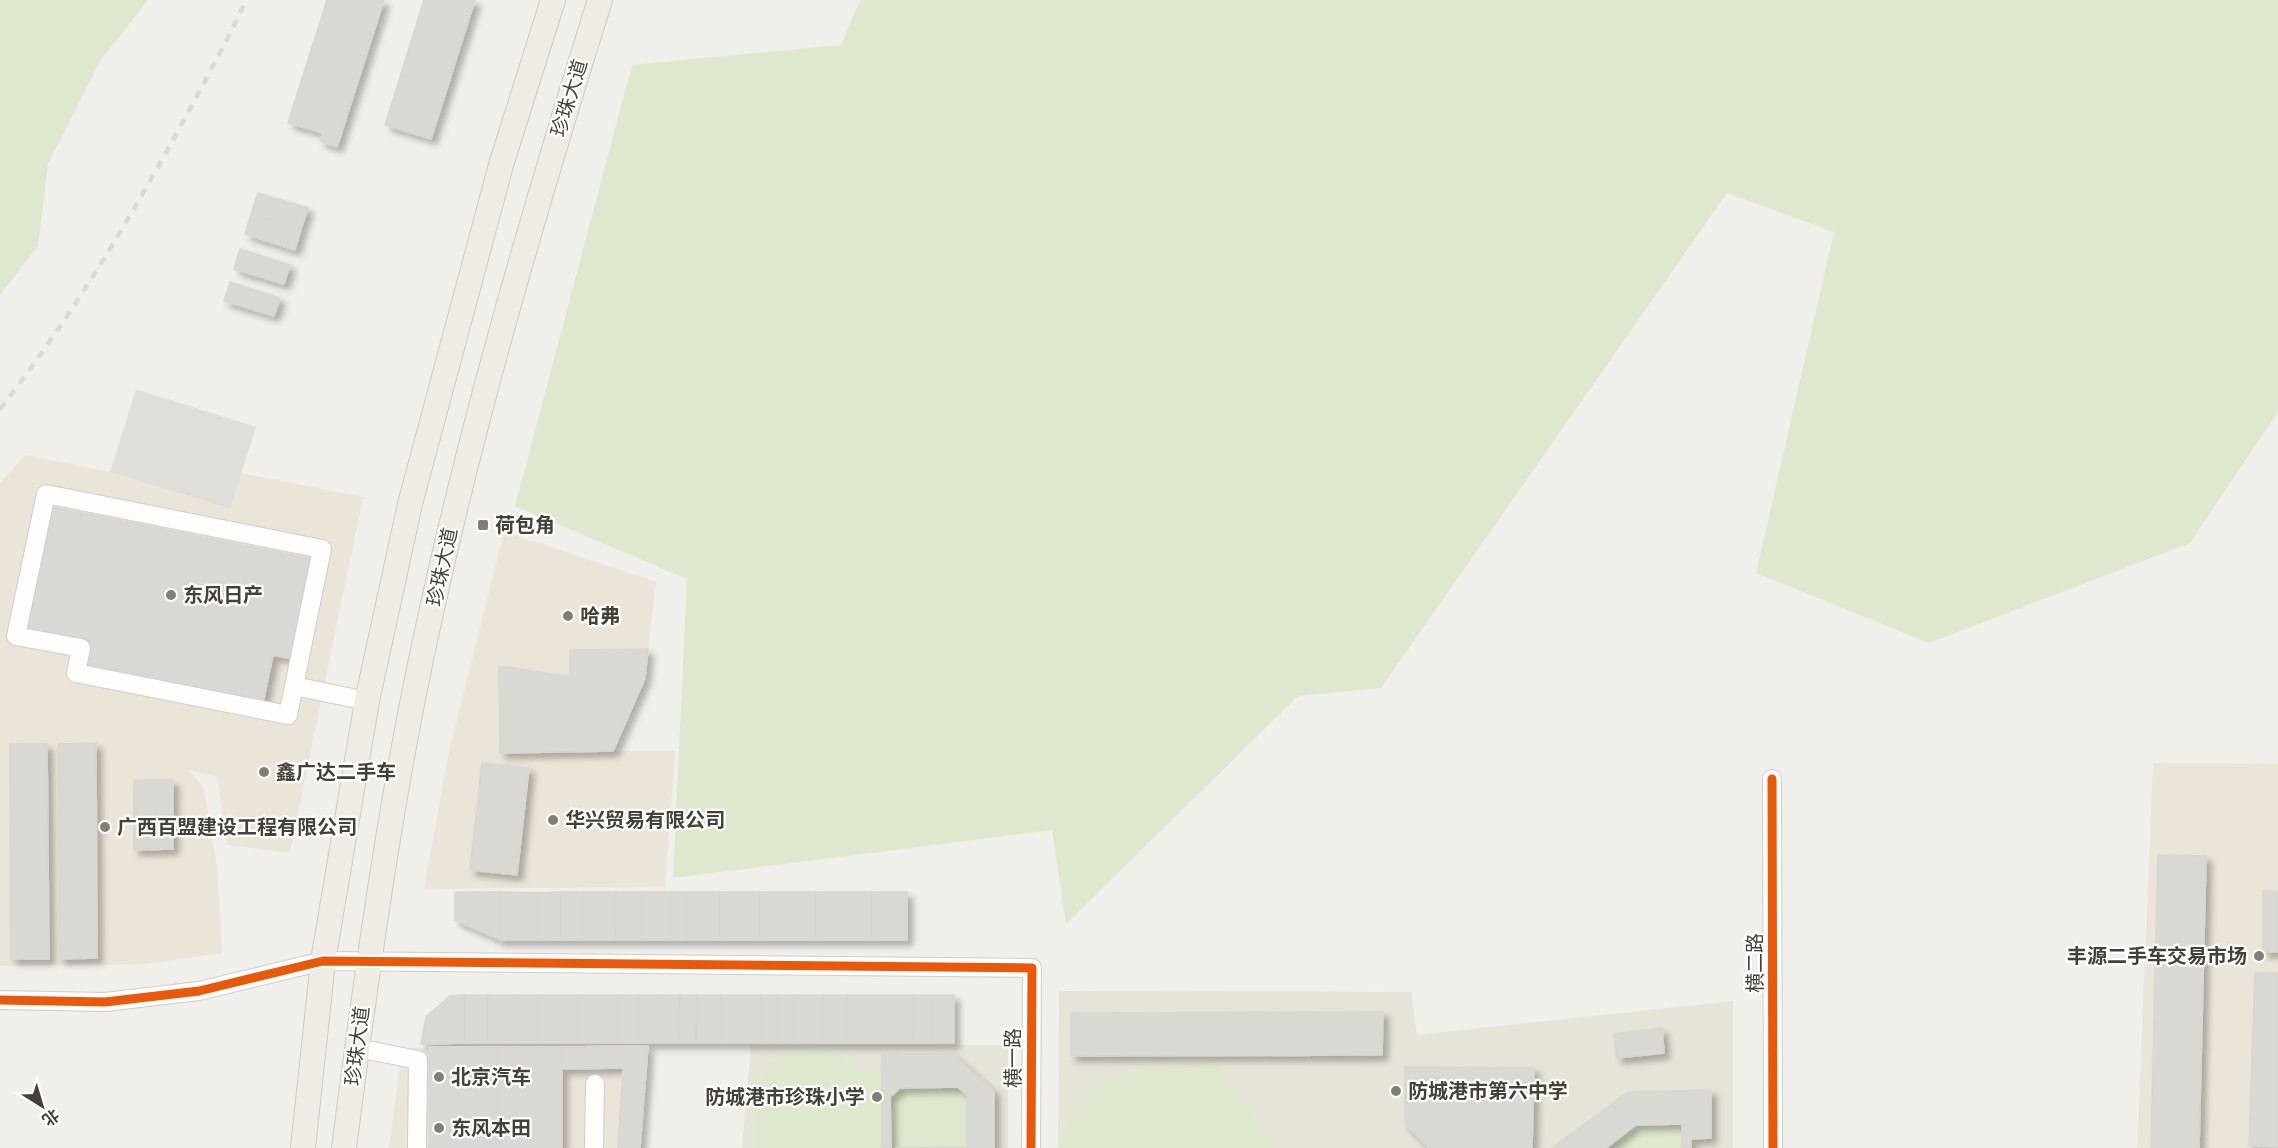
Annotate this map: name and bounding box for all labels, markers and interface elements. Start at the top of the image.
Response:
street label: 珍珠大道 [544,56,593,140]
place label: 荷包角 [495,511,555,538]
marker: 荷包角 [476,518,490,532]
street label: 珍珠大道 [420,525,463,609]
place label: 东风日产 [183,581,263,608]
marker: 东风日产 [164,588,178,602]
place label: 哈弗 [580,602,620,629]
marker: 哈弗 [561,609,575,623]
place label: 鑫广达二手车 [276,758,396,785]
marker: 鑫广达二手车 [257,765,271,779]
place label: 华兴贸易有限公司 [565,806,725,833]
place label: 广西百盟建设工程有限公司 [117,813,357,840]
marker: 华兴贸易有限公司 [546,813,560,827]
marker: 广西百盟建设工程有限公司 [98,820,112,834]
street label: 横二路 [1741,933,1768,993]
place label: 丰源二手车交易市场 [2067,942,2247,969]
marker: 丰源二手车交易市场 [2252,949,2266,963]
street label: 珍珠大道 [338,1005,375,1087]
street label: 横一路 [999,1028,1026,1088]
place label: 北京汽车 [451,1063,531,1090]
marker: 北京汽车 [432,1070,446,1084]
north arrow [12,1076,72,1136]
place label: 防城港市第六中学 [1408,1077,1568,1104]
place label: 防城港市珍珠小学 [705,1083,865,1110]
marker: 防城港市第六中学 [1389,1084,1403,1098]
marker: 防城港市珍珠小学 [870,1090,884,1104]
text: 北 [38,1104,64,1132]
place label: 东风本田 [451,1114,531,1141]
marker: 东风本田 [432,1121,446,1135]

